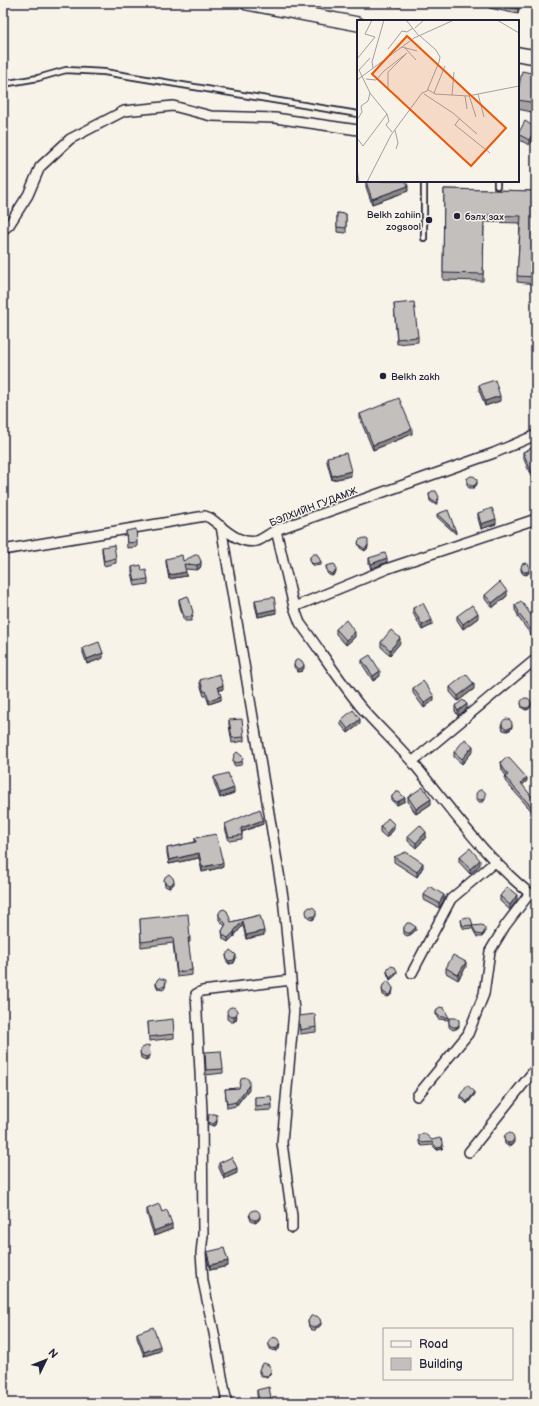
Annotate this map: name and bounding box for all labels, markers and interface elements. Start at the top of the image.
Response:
inset map [357,20,519,182]
place label: Belkh zahiin zogsool [367,209,421,233]
marker: бэлх зах [452,211,462,221]
place label: бэлх зах [465,211,504,223]
marker: Belkh zahiin zogsool [424,215,434,225]
marker: Belkh zakh [378,371,388,381]
place label: Belkh zakh [391,371,440,383]
street label: БЭЛХИЙН ГУДАМЖ [268,485,359,529]
legend [383,1328,513,1380]
text: Road [419,1337,448,1352]
north arrow [26,1340,66,1380]
text: N [45,1346,61,1361]
text: Building [419,1357,463,1372]

